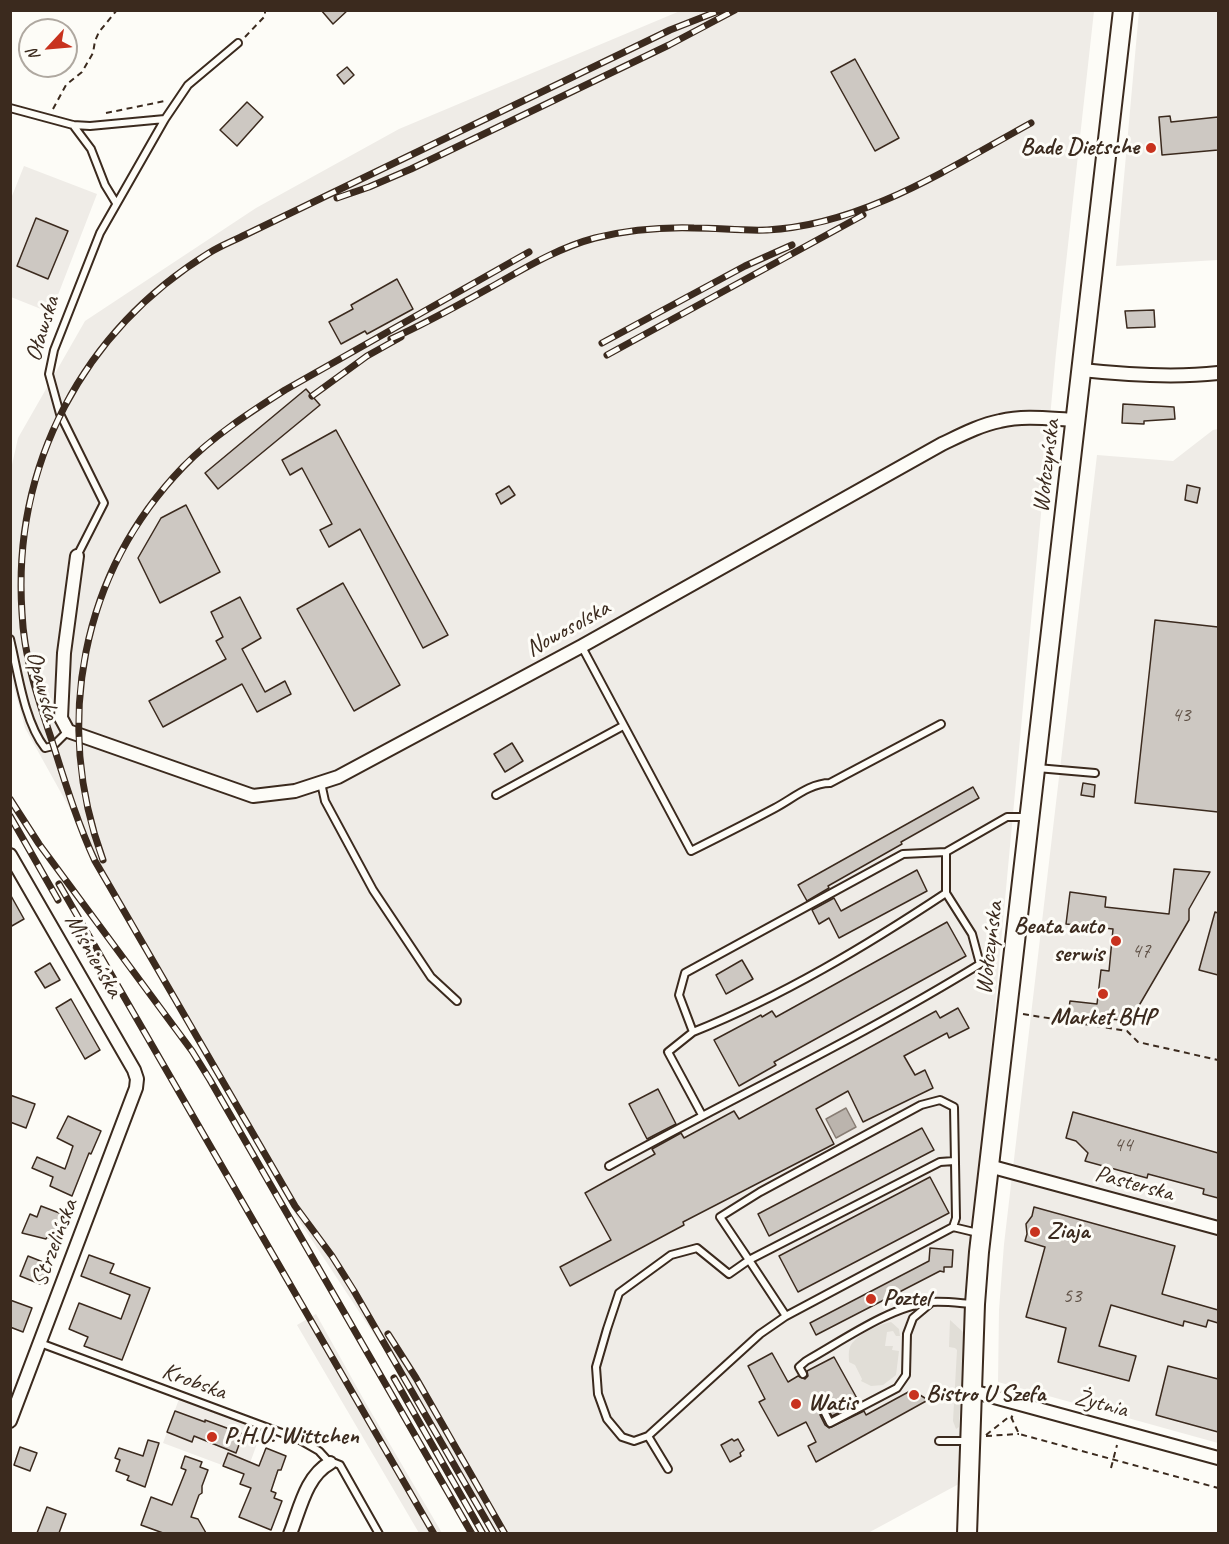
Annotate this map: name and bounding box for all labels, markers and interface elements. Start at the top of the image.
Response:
north arrow [18,18,78,78]
text: N [22,46,45,64]
place label: Bade Dietsche [1020,134,1139,162]
marker: Bade Dietsche [1144,141,1158,155]
street label: Oławska [20,293,66,365]
street label: Wołczyńska [1027,418,1067,514]
street label: Nowosolska [521,594,615,664]
street label: Opawska [19,648,65,724]
house number: 43 [1172,702,1190,728]
street label: Wołczyńska [970,900,1010,996]
street label: Miśnieńska [58,909,128,1003]
place label: Beata auto serwis [1014,913,1104,969]
marker: Beata auto serwis [1109,934,1123,948]
house number: 47 [1132,938,1150,964]
marker: Market BHP [1096,987,1110,1001]
place label: Market BHP [1050,1004,1156,1032]
house number: 44 [1114,1132,1132,1158]
street label: Pasterska [1092,1160,1176,1208]
street label: Strzelińska [25,1195,85,1291]
place label: Ziaja [1047,1218,1089,1246]
marker: Ziaja [1028,1225,1042,1239]
house number: 53 [1063,1283,1081,1309]
place label: Poztel [883,1285,930,1313]
marker: Poztel [864,1292,878,1306]
street label: Krobska [158,1357,230,1407]
place label: Bistro U Szefa [926,1381,1045,1409]
street label: Żytnia [1071,1383,1131,1425]
marker: Bistro U Szefa [907,1388,921,1402]
place label: Watis [808,1390,857,1418]
marker: Watis [789,1397,803,1411]
place label: P.H.U. Wittchen [224,1423,359,1451]
marker: P.H.U. Wittchen [205,1430,219,1444]

